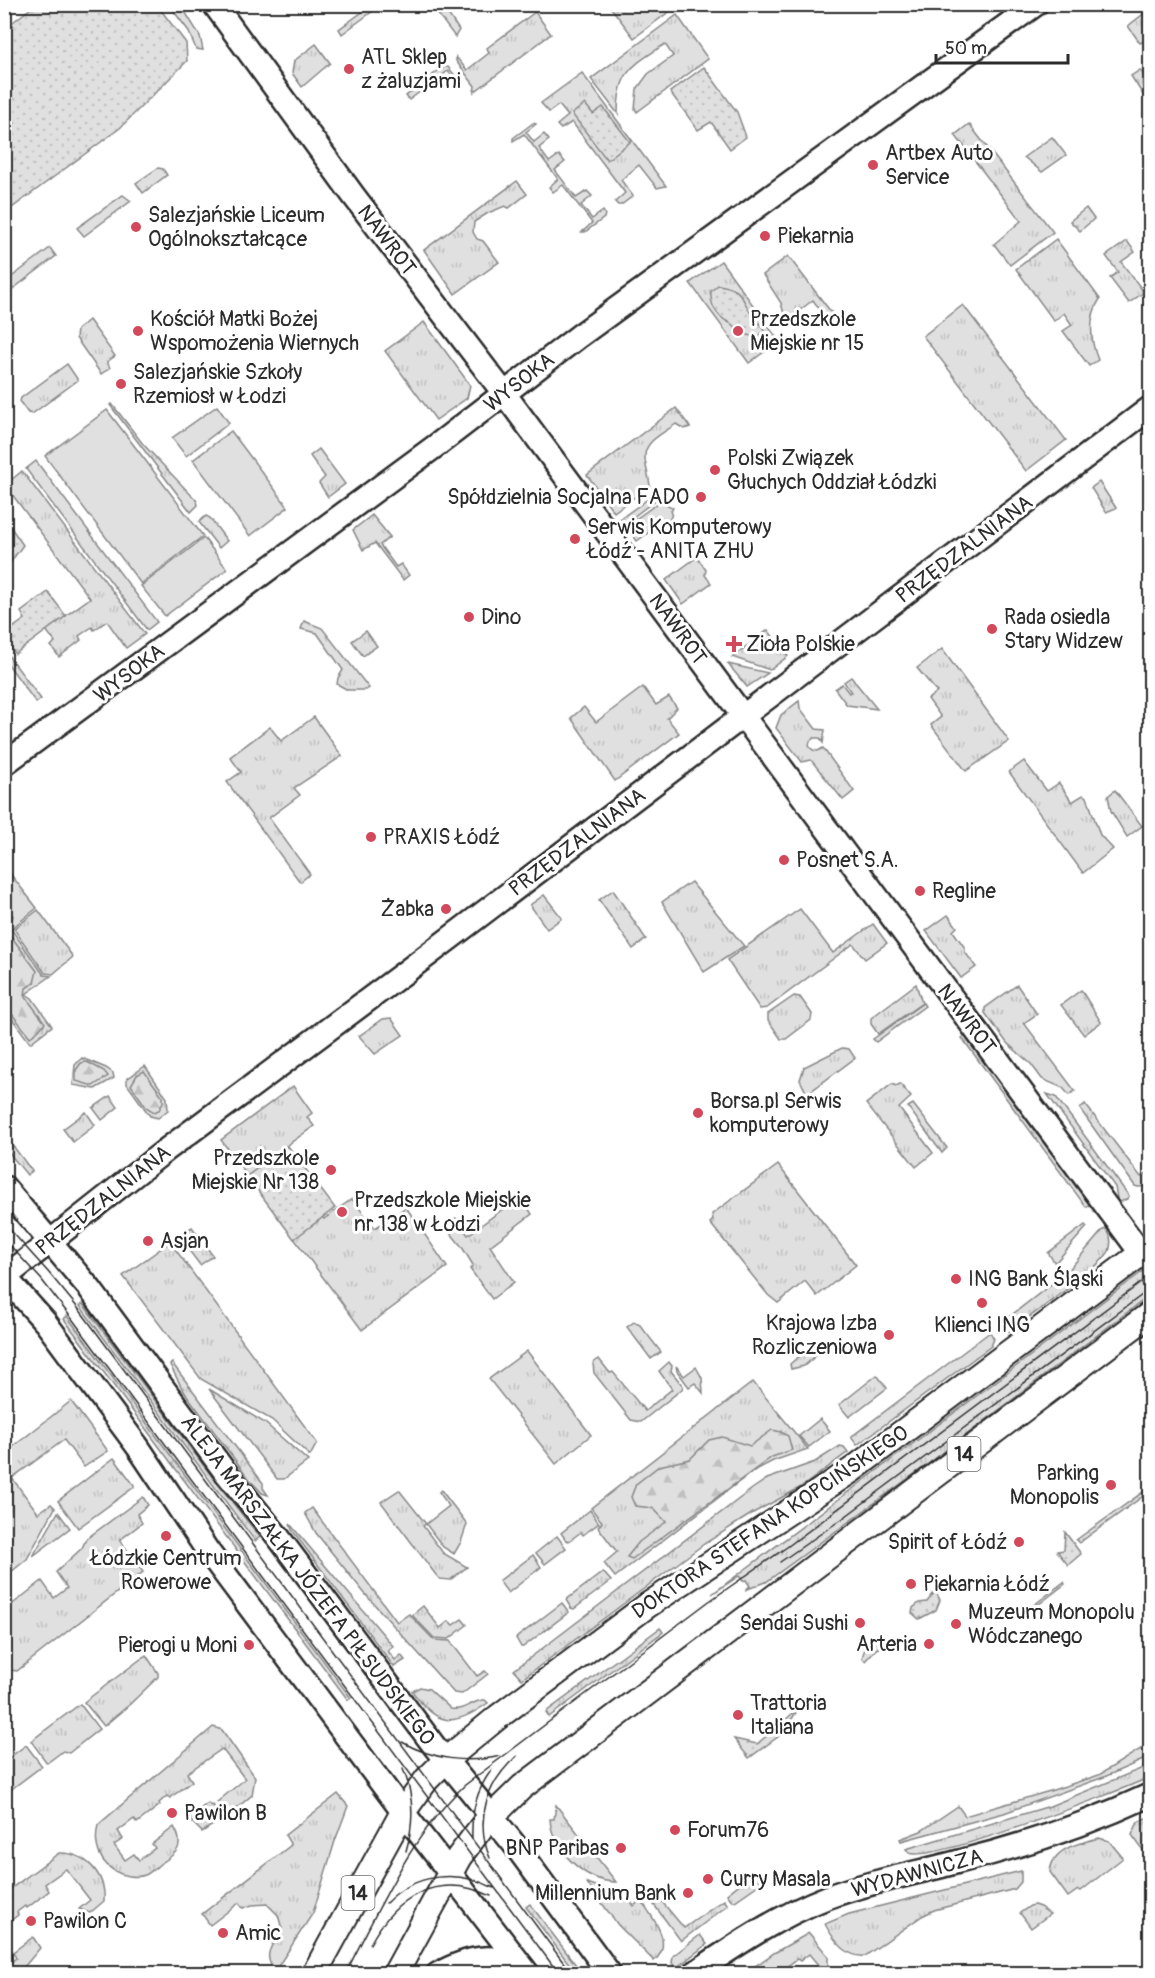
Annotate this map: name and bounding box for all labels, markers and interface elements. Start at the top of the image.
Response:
scale bar [936,27,1068,65]
text: 50 m [945,37,987,60]
place label: ATL Sklep z żaluzjami [361,44,461,95]
marker: ATL Sklep z żaluzjami [342,62,356,76]
place label: Artbex Auto Service [885,140,993,191]
marker: Artbex Auto Service [866,158,880,172]
street label: NAWROT [351,200,422,281]
place label: Salezjańskie Liceum Ogólnokształcące [148,202,325,253]
marker: Salezjańskie Liceum Ogólnokształcące [129,220,143,234]
place label: Piekarnia [777,223,854,250]
marker: Piekarnia [758,229,772,243]
place label: Kościół Matki Bożej Wspomożenia Wiernych [150,306,359,357]
place label: Przedszkole Miejskie nr 15 [750,306,864,357]
marker: Kościół Matki Bożej Wspomożenia Wiernych [131,324,145,338]
marker: Przedszkole Miejskie nr 15 [731,324,745,338]
street label: WYSOKA [479,347,560,418]
place label: Salezjańskie Szkoły Rzemiosł w Łodzi [133,359,302,410]
marker: Salezjańskie Szkoły Rzemiosł w Łodzi [114,377,128,391]
place label: Polski Związek Głuchych Oddział Łódzki [727,445,937,496]
marker: Polski Związek Głuchych Oddział Łódzki [708,463,722,477]
place label: Spółdzielnia Socjalna FADO [447,484,689,511]
street label: PRZĘDZALNIANA [891,489,1038,610]
marker: Spółdzielnia Socjalna FADO [694,490,708,504]
place label: Serwis Komputerowy Łódź - ANITA ZHU [585,514,772,565]
marker: Serwis Komputerowy Łódź - ANITA ZHU [568,532,582,546]
street label: NAWROT [643,588,713,671]
place label: Dino [481,604,521,631]
place label: Rada osiedla Stary Widzew [1004,604,1123,655]
marker: Dino [462,610,476,624]
marker: Rada osiedla Stary Widzew [985,622,999,636]
place label: Zioła Polskie [746,631,856,658]
marker: Zioła Polskie [727,637,741,651]
street label: WYSOKA [88,638,170,709]
street label: PRZĘDZALNIANA [504,782,651,903]
place label: PRAXIS Łódź [383,824,500,851]
marker: PRAXIS Łódź [364,830,378,844]
place label: Posnet S.A. [796,847,899,874]
marker: Posnet S.A. [777,853,791,867]
place label: Regline [932,878,996,905]
marker: Regline [913,884,927,898]
place label: Żabka [380,896,434,923]
marker: Żabka [439,902,453,916]
street label: NAWROT [931,979,1002,1060]
place label: Borsa.pl Serwis komputerowy [710,1088,842,1139]
marker: Borsa.pl Serwis komputerowy [691,1106,705,1120]
street label: PRZĘDZALNIANA [30,1139,176,1262]
place label: Przedszkole Miejskie Nr 138 [191,1145,320,1196]
marker: Przedszkole Miejskie Nr 138 [324,1163,338,1177]
place label: Przedszkole Miejskie nr 138 w Łodzi [354,1187,531,1238]
marker: Przedszkole Miejskie nr 138 w Łodzi [335,1205,349,1219]
place label: Asjan [160,1228,209,1255]
marker: Asjan [141,1234,155,1248]
place label: ING Bank Śląski [968,1266,1103,1293]
marker: ING Bank Śląski [949,1272,963,1286]
marker: Klienci ING [975,1296,989,1310]
place label: Krajowa Izba Rozliczeniowa [752,1310,877,1361]
place label: Klienci ING [934,1312,1030,1339]
marker: Krajowa Izba Rozliczeniowa [882,1328,896,1342]
street label: ALEJA MARSZAŁKA JÓZEFA PIŁSUDSKIEGO [174,1409,442,1751]
street label: DOKTORA STEFANA KOPCIŃSKIEGO [627,1419,914,1625]
road number: 14 [948,1437,980,1471]
place label: Parking Monopolis [1010,1460,1100,1511]
marker: Parking Monopolis [1104,1478,1118,1492]
marker: Łódzkie Centrum Rowerowe [159,1529,173,1543]
place label: Spirit of Łódź [888,1529,1007,1556]
marker: Spirit of Łódź [1012,1535,1026,1549]
place label: Łódzkie Centrum Rowerowe [88,1545,242,1596]
place label: Piekarnia Łódź [923,1571,1049,1598]
marker: Piekarnia Łódź [904,1577,918,1591]
place label: Muzeum Monopolu Wódczanego [968,1599,1135,1650]
place label: Sendai Sushi [740,1610,848,1637]
marker: Sendai Sushi [853,1616,867,1630]
marker: Muzeum Monopolu Wódczanego [949,1617,963,1631]
place label: Arteria [856,1631,917,1658]
place label: Pierogi u Moni [117,1632,237,1659]
marker: Arteria [922,1637,936,1651]
marker: Pierogi u Moni [242,1638,256,1652]
place label: Trattoria Italiana [750,1690,827,1741]
marker: Trattoria Italiana [731,1708,745,1722]
place label: Pawilon B [184,1800,267,1827]
marker: Pawilon B [165,1806,179,1820]
place label: Forum76 [687,1817,769,1844]
marker: Forum76 [668,1823,682,1837]
place label: BNP Paribas [506,1835,610,1862]
marker: BNP Paribas [614,1841,628,1855]
street label: WYDAWNICZA [849,1843,986,1904]
place label: Curry Masala [720,1866,831,1893]
marker: Curry Masala [701,1872,715,1886]
road number: 14 [342,1876,374,1910]
place label: Millennium Bank [535,1880,676,1907]
marker: Millennium Bank [681,1886,695,1900]
place label: Pawilon C [43,1908,127,1935]
marker: Pawilon C [24,1914,38,1928]
place label: Amic [235,1920,281,1947]
marker: Amic [216,1926,230,1940]

